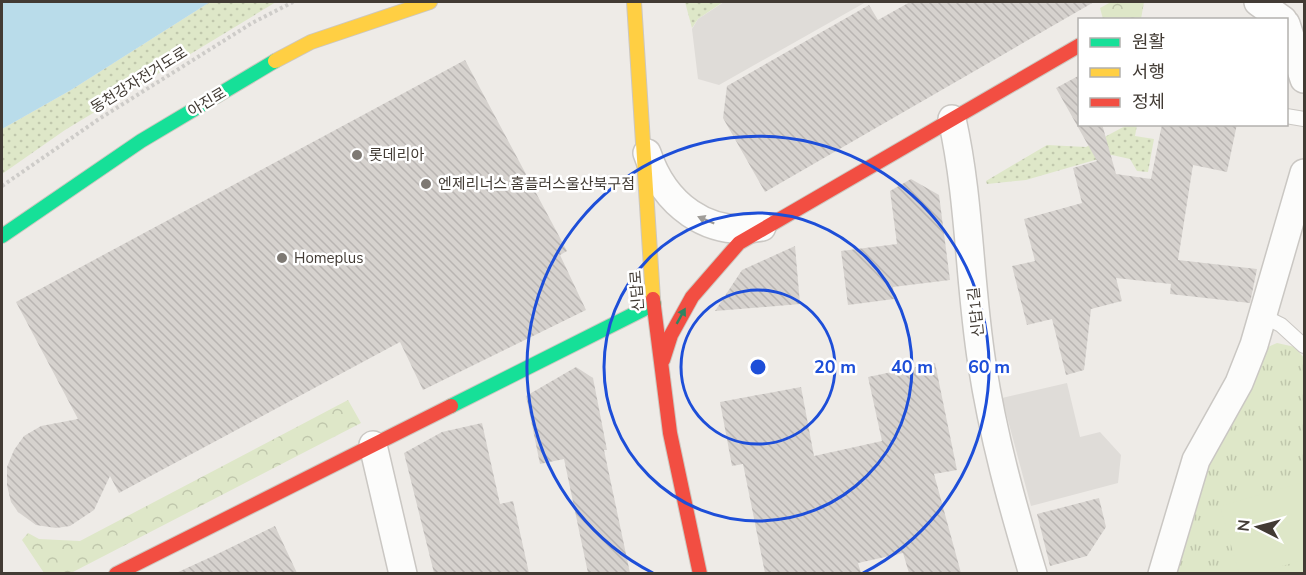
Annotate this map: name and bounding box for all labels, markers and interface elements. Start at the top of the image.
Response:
legend [1078,18,1288,126]
text: 원활 [1132,30,1165,54]
street label: 동천강자전거도로 [87,42,191,118]
text: 서행 [1132,60,1165,84]
street label: 아진로 [184,83,230,121]
text: 정체 [1132,90,1165,114]
place label: 롯데리아 [369,145,424,165]
marker: 롯데리아 [350,148,364,162]
place label: 엔제리너스 홈플러스울산북구점 [438,174,635,194]
marker: 엔제리너스 홈플러스울산북구점 [419,177,433,191]
one-way arrow [696,215,714,225]
place label: Homeplus [294,248,363,268]
marker: Homeplus [275,251,289,265]
street label: 신답로 [626,270,648,312]
street label: 신답1길 [963,286,989,338]
one-way arrow [676,308,686,325]
text: 20 m [814,355,856,379]
text: 40 m [891,355,933,379]
text: 60 m [968,355,1010,379]
centre of rings [748,357,768,377]
north arrow [1228,497,1288,557]
text: N [1233,518,1256,533]

